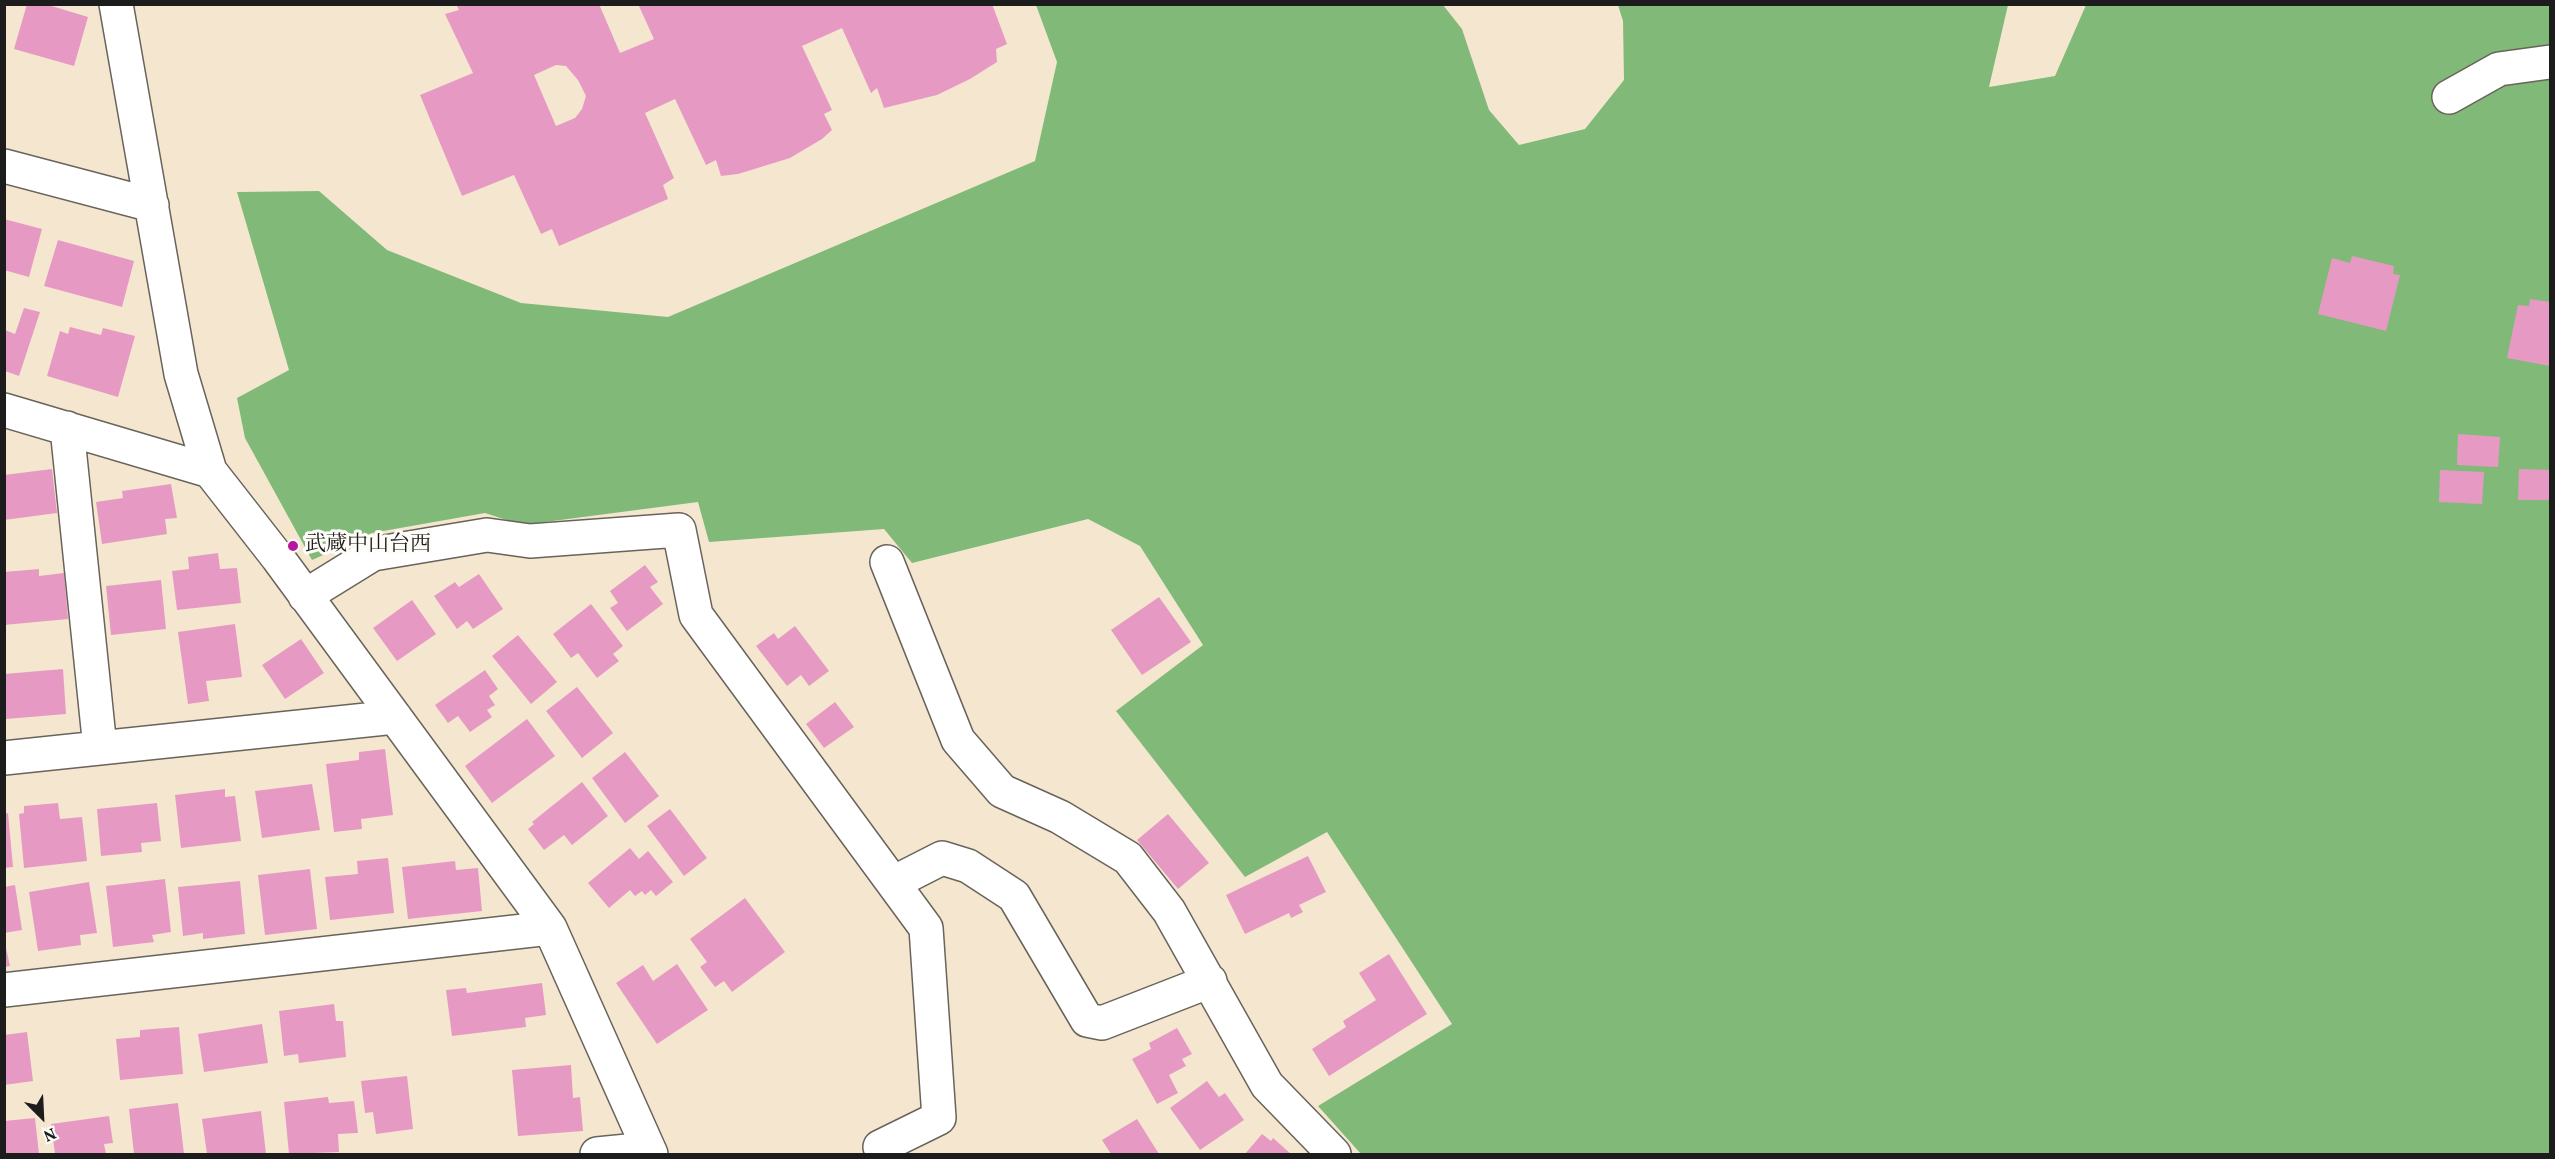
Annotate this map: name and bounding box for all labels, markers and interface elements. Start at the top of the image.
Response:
place label: 武蔵中山台西 [305,533,431,559]
marker: 武蔵中山台西 [286,539,300,553]
north arrow [12,1087,72,1147]
text: N [40,1121,59,1146]

